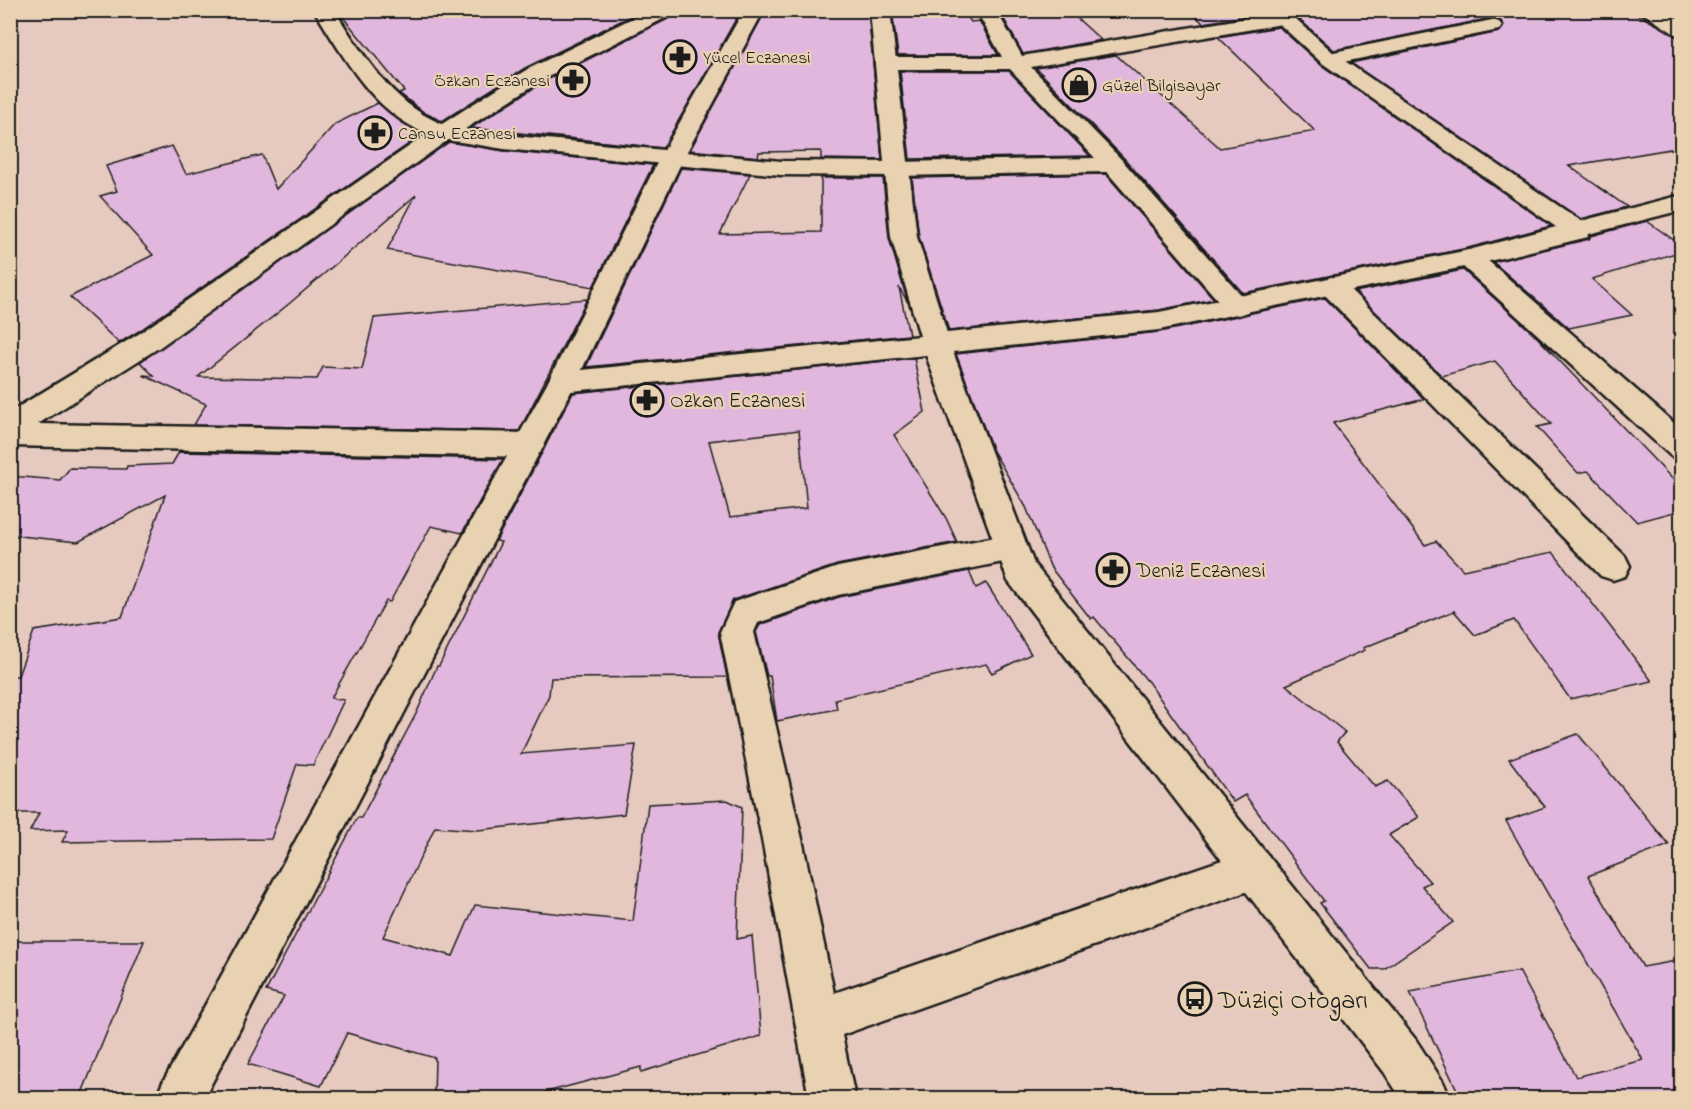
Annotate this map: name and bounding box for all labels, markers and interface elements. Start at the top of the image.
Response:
pharmacy icon: Yücel Eczanesi [662,39,698,75]
place label: Yücel Eczanesi [703,46,811,72]
pharmacy icon: Özkan Eczanesi [555,62,591,98]
shop icon: Güzel Bilgisayar [1061,67,1097,103]
place label: Özkan Eczanesi [434,69,550,95]
place label: Güzel Bilgisayar [1102,74,1221,101]
pharmacy icon: Cansu Eczanesi [357,115,393,151]
place label: Cansu Eczanesi [398,122,516,148]
pharmacy icon: Ozkan Eczanesi [629,382,665,418]
place label: Ozkan Eczanesi [670,387,805,417]
pharmacy icon: Deniz Eczanesi [1095,552,1131,588]
place label: Deniz Eczanesi [1135,557,1265,587]
bus stop icon: Düziçi Otogarı [1177,981,1213,1017]
place label: Düziçi Otogarı [1217,983,1368,1021]

